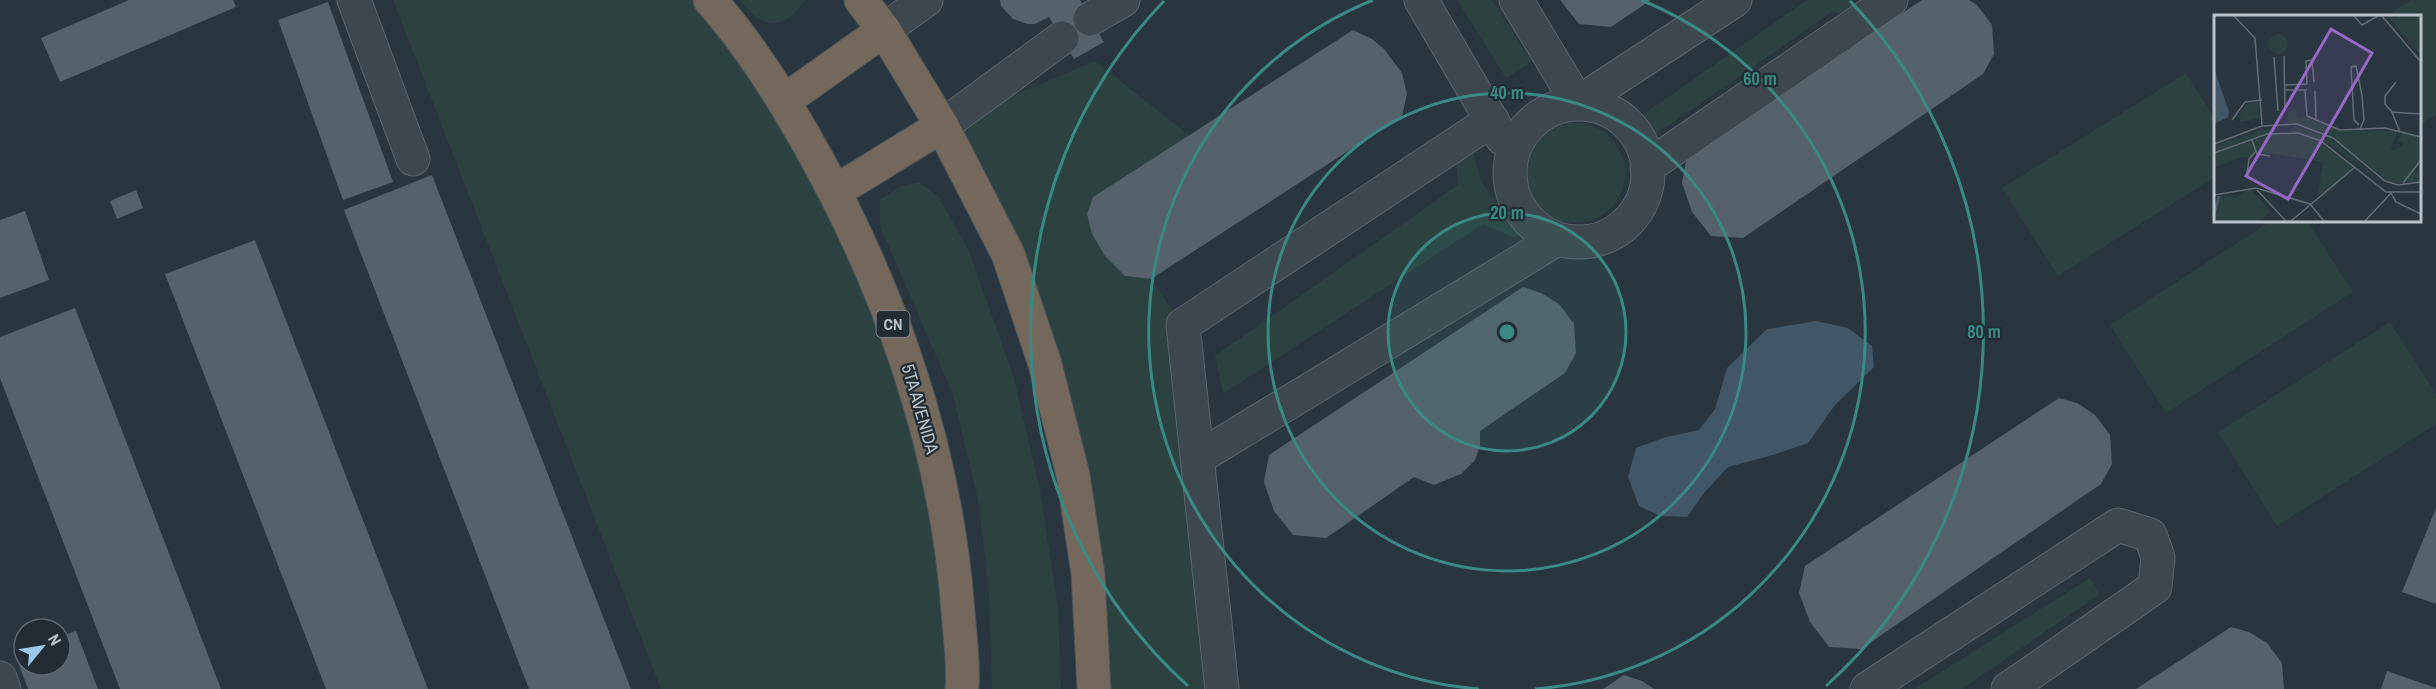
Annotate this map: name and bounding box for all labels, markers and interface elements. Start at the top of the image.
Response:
inset map [2214,15,2421,222]
text: 60 m [1743,66,1777,91]
text: 40 m [1490,80,1524,105]
text: 20 m [1490,200,1524,225]
road number: CN [876,311,910,337]
text: 80 m [1967,319,2001,344]
centre of rings [1497,322,1517,342]
street label: 5TA AVENIDA [896,361,945,457]
north arrow [12,617,72,677]
text: N [43,630,67,649]

